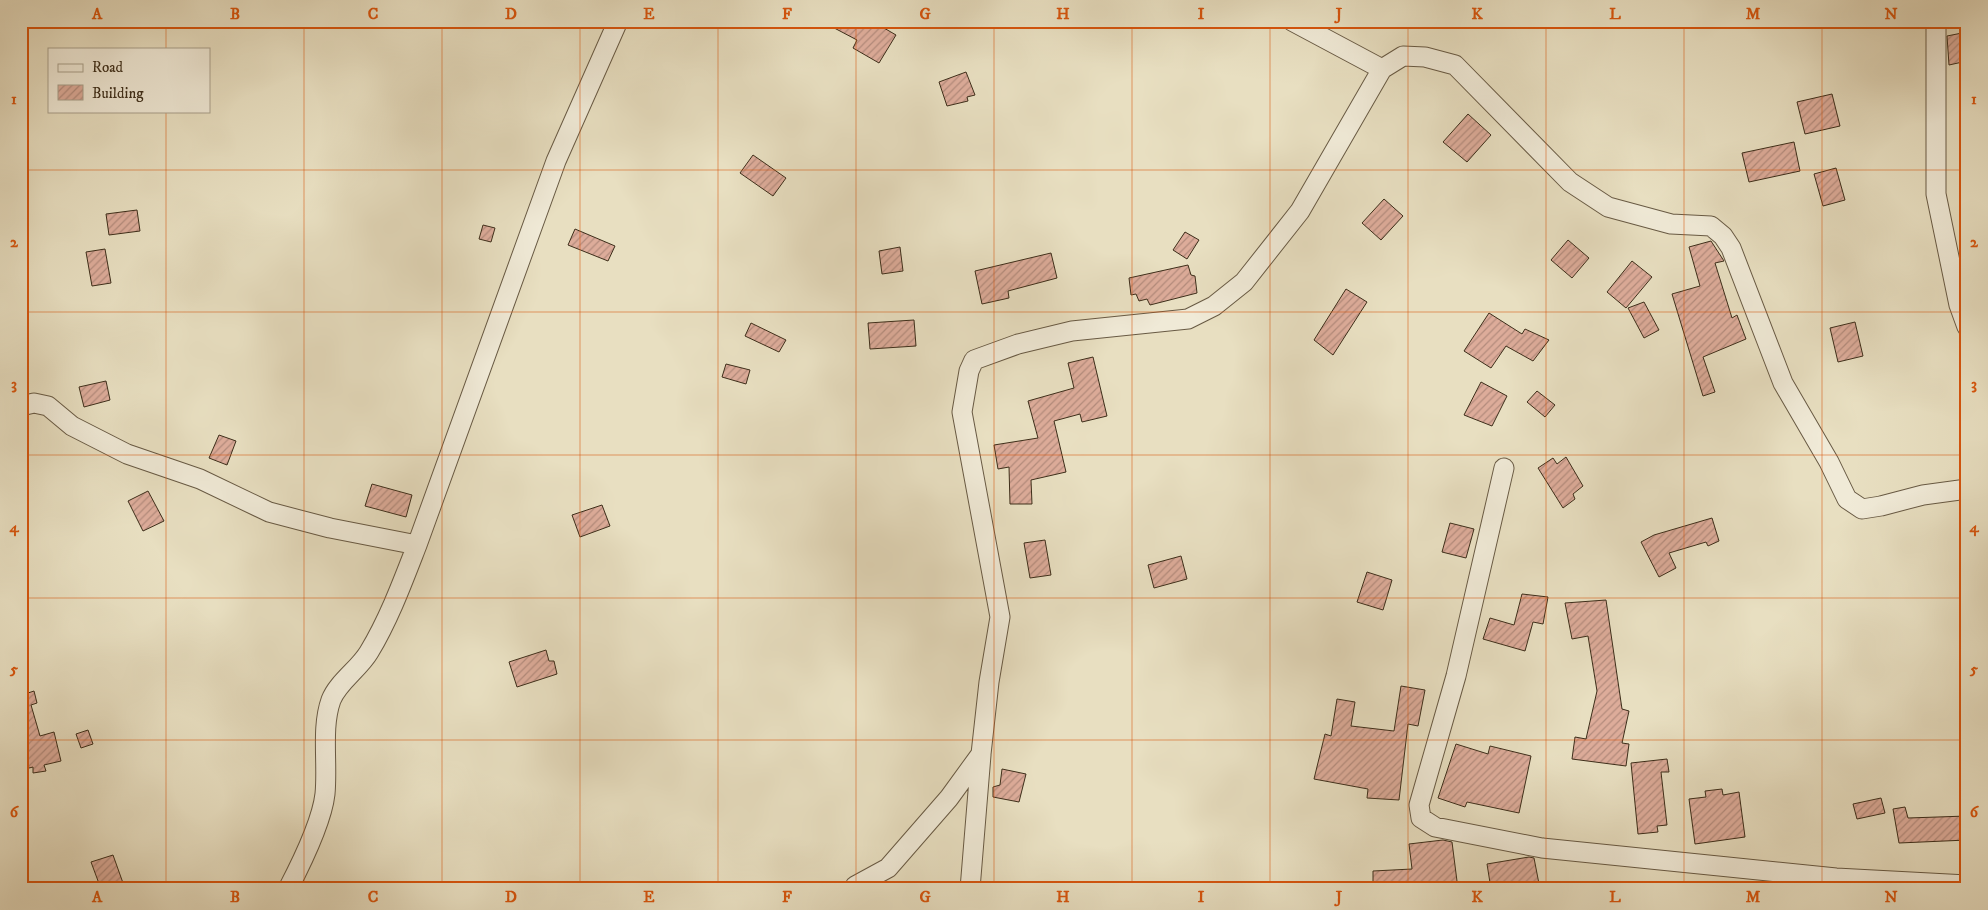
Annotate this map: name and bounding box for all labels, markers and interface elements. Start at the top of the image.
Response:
text: A [91,4,103,24]
text: B [230,4,240,24]
text: C [368,4,378,24]
text: D [505,4,517,24]
text: E [643,4,655,24]
text: F [782,4,792,24]
text: G [919,4,931,24]
text: H [1056,4,1070,24]
text: I [1198,4,1205,24]
text: J [1334,4,1343,24]
text: K [1471,4,1483,24]
text: L [1609,4,1621,24]
text: M [1746,4,1761,24]
text: N [1884,4,1898,24]
legend [48,48,210,112]
text: Road [92,58,124,77]
text: Building [92,84,144,103]
text: 1 [11,89,17,109]
text: 1 [1971,89,1977,109]
text: 2 [10,232,19,252]
text: 2 [1970,232,1979,252]
text: 3 [11,374,17,394]
text: 3 [1971,374,1977,394]
text: 4 [8,517,19,537]
text: 4 [1968,517,1979,537]
text: 5 [9,659,18,679]
text: 5 [1969,659,1978,679]
text: 6 [10,802,20,822]
text: 6 [1970,802,1980,822]
text: A [91,887,103,907]
text: B [230,887,240,907]
text: C [368,887,378,907]
text: D [505,887,517,907]
text: E [643,887,655,907]
text: F [782,887,792,907]
text: G [919,887,931,907]
text: H [1056,887,1070,907]
text: I [1198,887,1205,907]
text: J [1334,887,1343,907]
text: K [1471,887,1483,907]
text: L [1609,887,1621,907]
text: M [1746,887,1761,907]
text: N [1884,887,1898,907]

